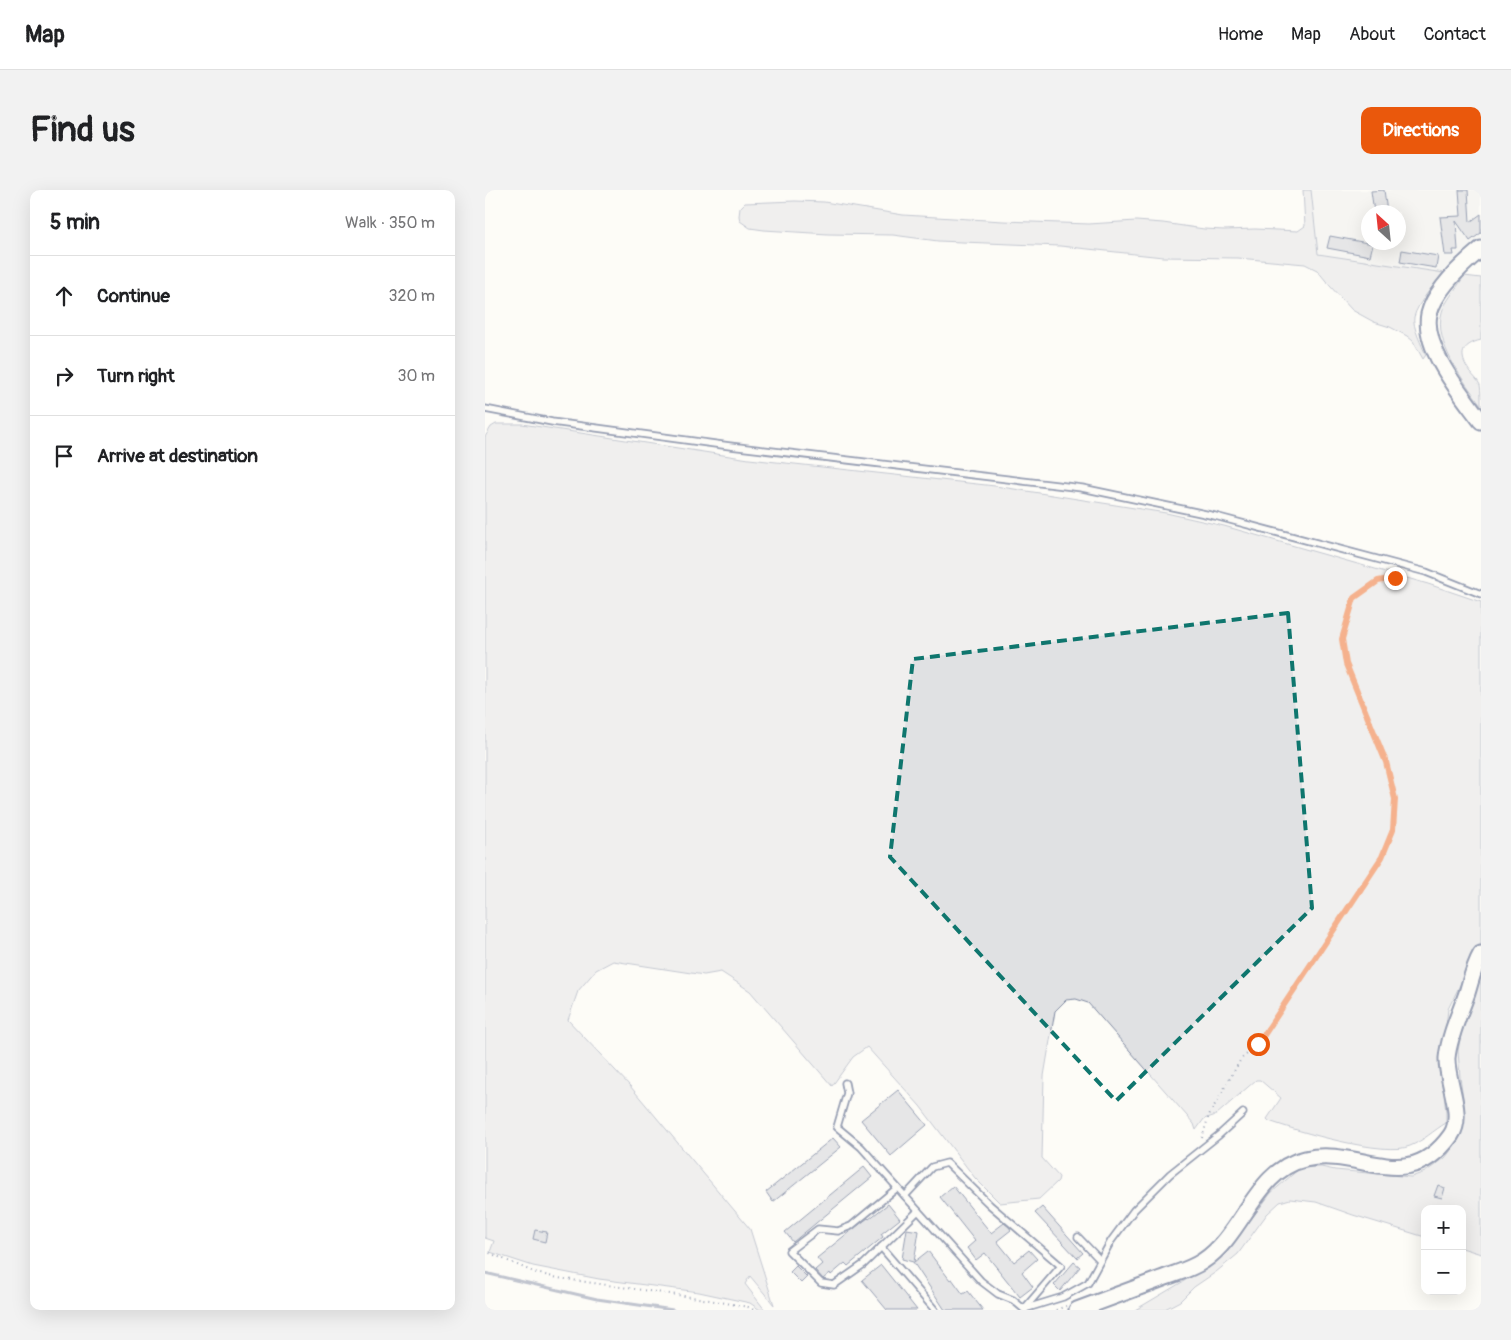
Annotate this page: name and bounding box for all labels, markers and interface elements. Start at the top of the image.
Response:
text: Map [25,20,65,49]
text: Home [1218,23,1263,46]
text: Map [1291,23,1321,46]
text: About [1349,23,1395,46]
text: Contact [1423,23,1486,46]
button: Directions [1361,107,1481,154]
text: Find us [30,108,135,152]
north arrow [1361,205,1406,250]
text: 5 min [50,209,100,236]
text: Walk · 350 m [345,213,435,233]
icon: ahead [50,282,78,310]
text: Continue [97,284,170,308]
text: 320 m [389,286,435,306]
icon: right [50,362,78,390]
text: Turn right [97,364,175,388]
text: 30 m [397,366,435,386]
icon: arrive [50,442,78,470]
text: Arrive at destination [97,444,258,468]
route end [1384,567,1407,590]
route start [1247,1033,1270,1056]
map controls [1421,1205,1466,1295]
button: + [1421,1205,1466,1250]
button: − [1421,1250,1466,1295]

